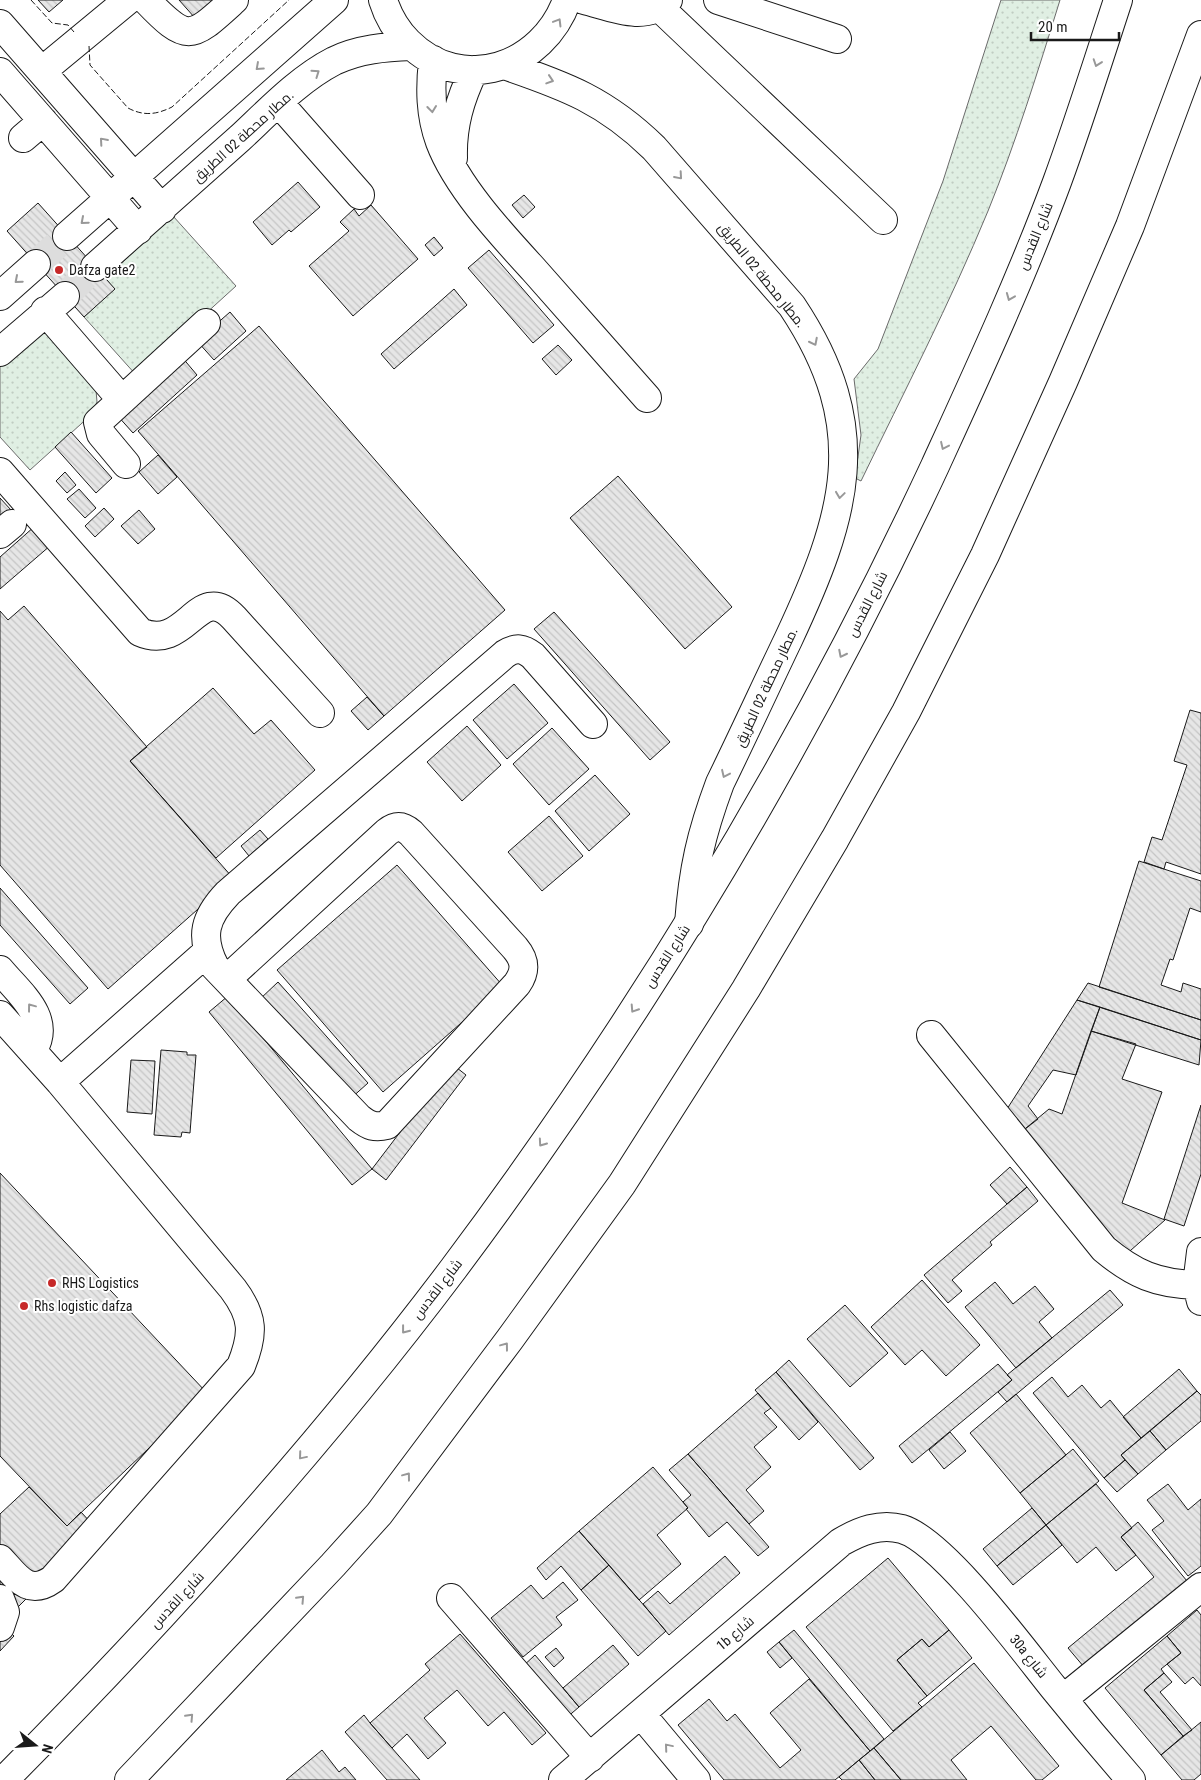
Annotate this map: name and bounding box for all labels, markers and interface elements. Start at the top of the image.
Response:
scale bar [1031,10,1118,42]
text: 20 m [1038,18,1068,36]
one-way arrow [551,19,561,28]
one-way arrow [1093,58,1103,67]
one-way arrow [255,62,264,71]
one-way arrow [310,70,320,79]
one-way arrow [545,75,554,85]
street label: مطار محطة 02 الطريق. [189,87,297,186]
one-way arrow [426,105,437,113]
one-way arrow [99,137,108,146]
one-way arrow [673,170,682,179]
street label: شارع القدس [1014,200,1057,272]
one-way arrow [81,215,90,224]
street label: مطار محطة 02 الطريق. [714,219,809,331]
place label: Dafza gate2 [69,262,136,278]
marker: Dafza gate2 [53,264,65,276]
one-way arrow [15,274,24,283]
one-way arrow [1006,292,1017,301]
one-way arrow [808,337,818,346]
one-way arrow [940,441,950,450]
one-way arrow [835,491,846,499]
street label: شارع القدس [844,569,891,640]
street label: مطار محطة 02 الطريق. [731,625,802,750]
one-way arrow [838,649,848,658]
one-way arrow [721,769,731,778]
street label: شارع القدس [641,922,694,991]
one-way arrow [28,1003,37,1013]
one-way arrow [630,1003,640,1012]
one-way arrow [539,1137,548,1147]
street label: شارع القدس [409,1256,466,1323]
place label: RHS Logistics [62,1275,139,1291]
marker: RHS Logistics [46,1277,58,1289]
place label: Rhs logistic dafza [34,1298,133,1314]
marker: Rhs logistic dafza [18,1300,30,1312]
one-way arrow [402,1324,410,1333]
one-way arrow [499,1343,507,1352]
one-way arrow [299,1450,308,1459]
one-way arrow [401,1472,410,1482]
street label: شارع القدس [147,1568,208,1632]
one-way arrow [295,1596,304,1605]
street label: 1b شارع [713,1612,758,1654]
street label: 30a شارع [1006,1631,1051,1681]
one-way arrow [184,1714,193,1723]
north arrow [10,1720,60,1770]
text: N [39,1742,56,1755]
one-way arrow [666,1744,674,1753]

